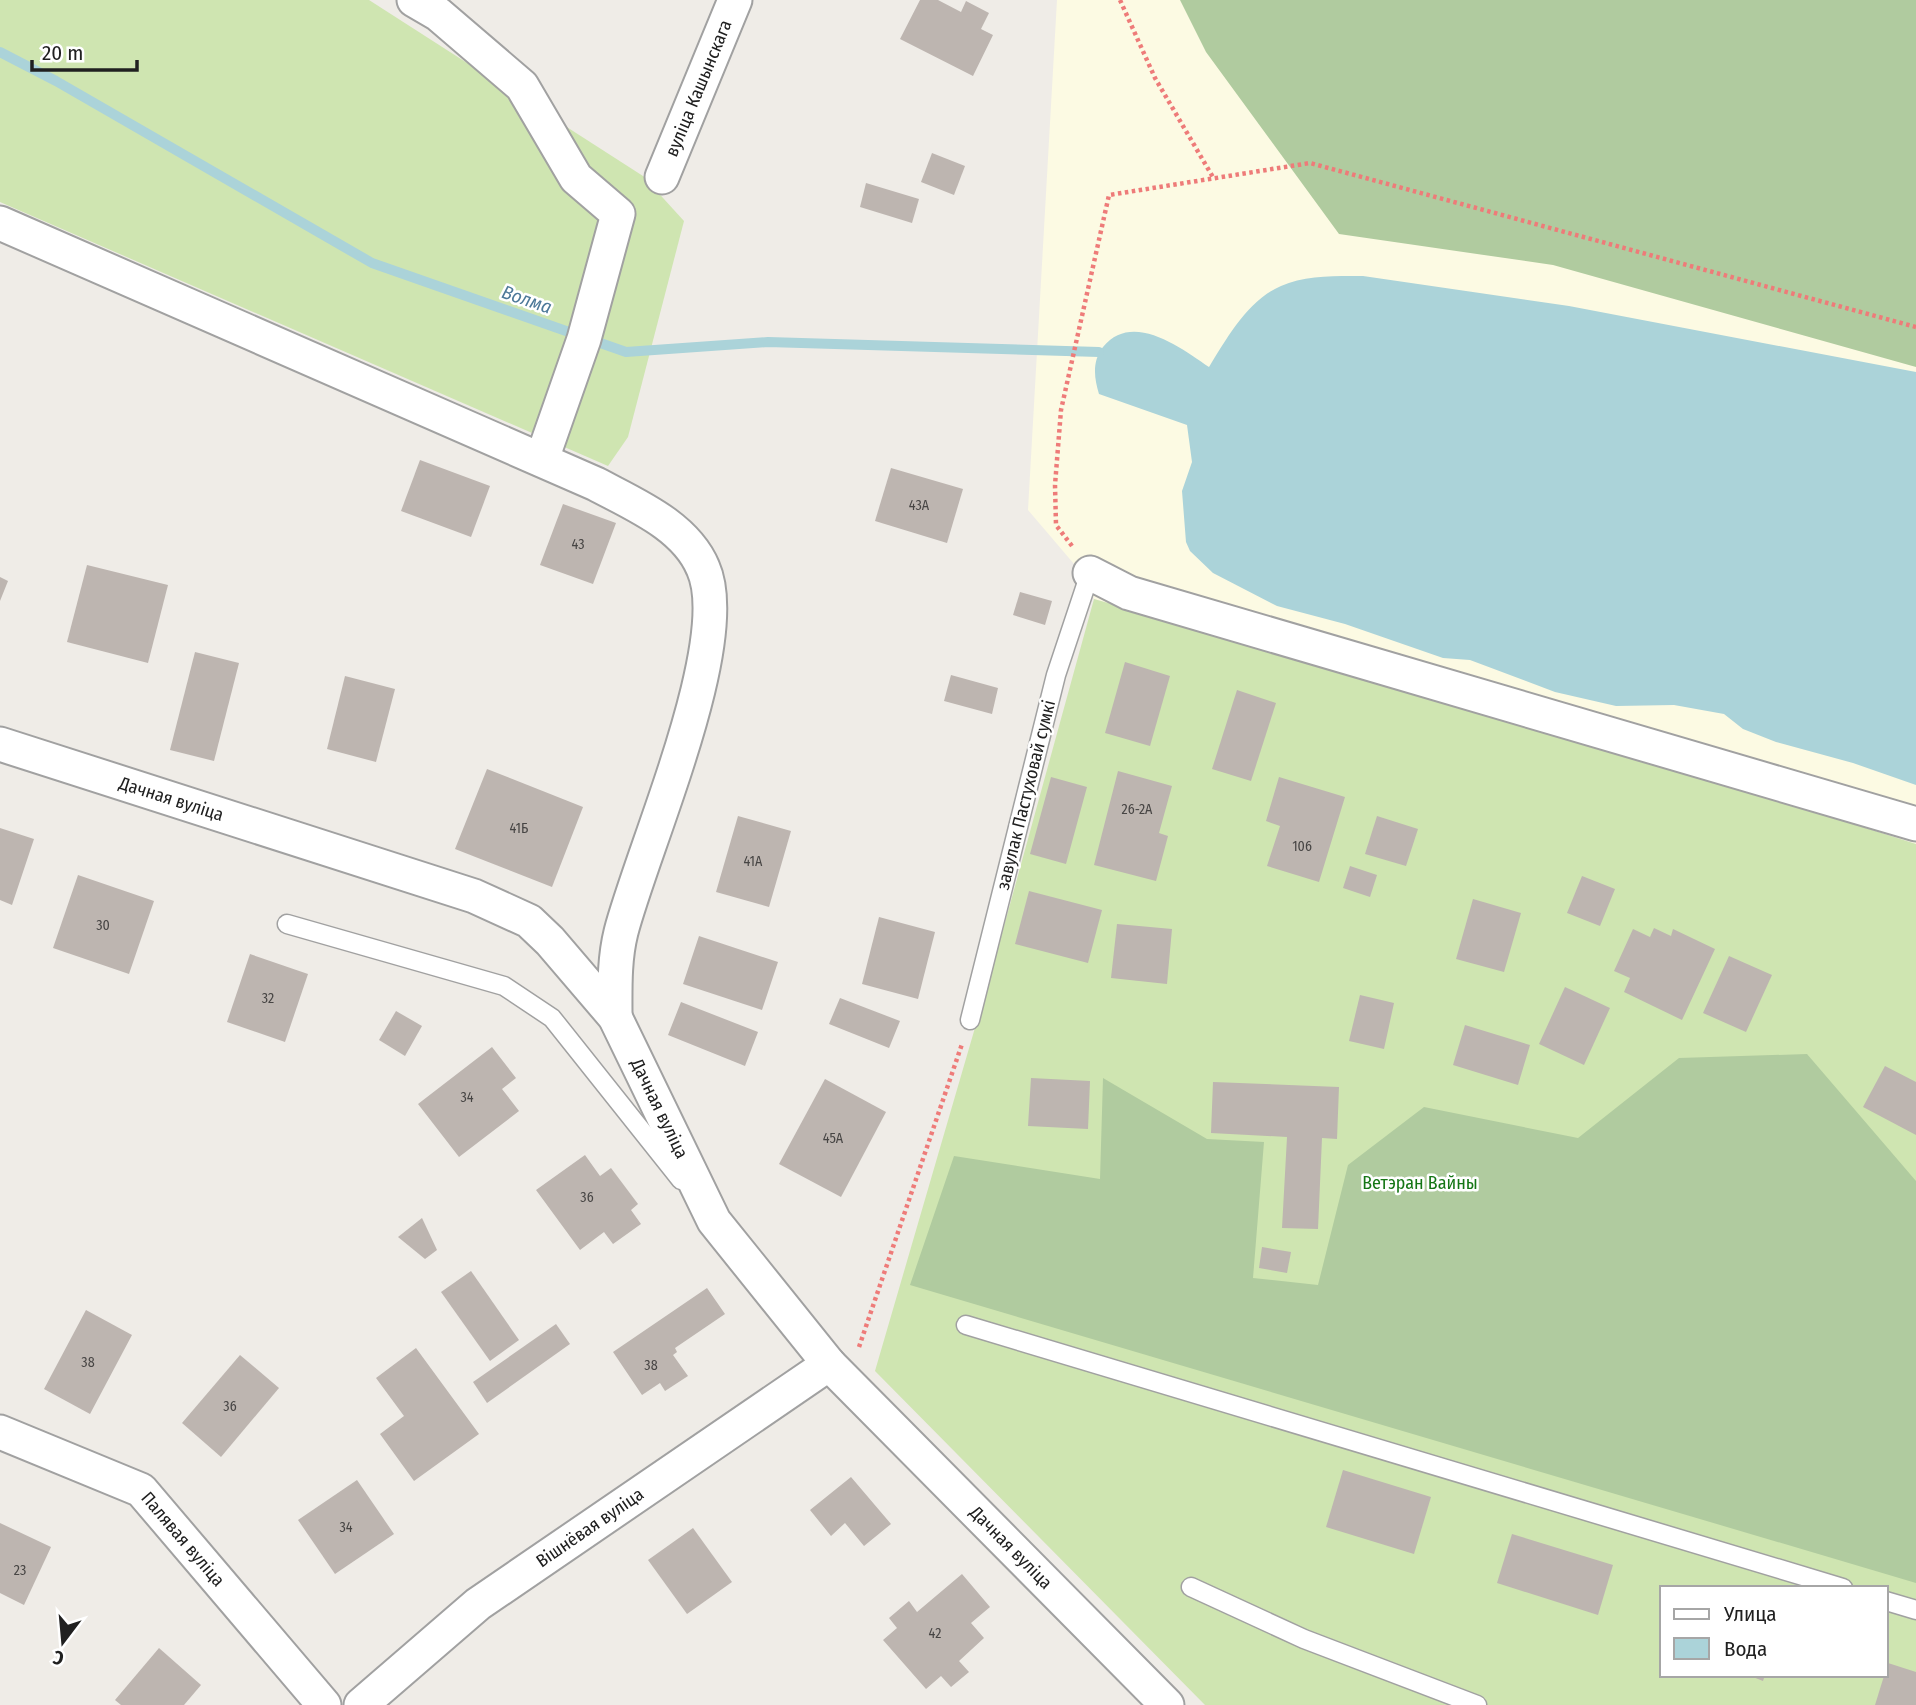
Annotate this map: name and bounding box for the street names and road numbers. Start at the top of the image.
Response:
street label: вуліца Кашынскага [661,17,737,160]
street label: завулак Пастуховай сумкі [992,698,1060,892]
street label: Дачная вуліца [116,772,226,826]
street label: Дачная вуліца [625,1054,693,1162]
street label: Вішнёвая вуліца [532,1483,648,1572]
street label: Палявая вуліца [136,1487,229,1591]
street label: Дачная вуліца [964,1501,1057,1594]

